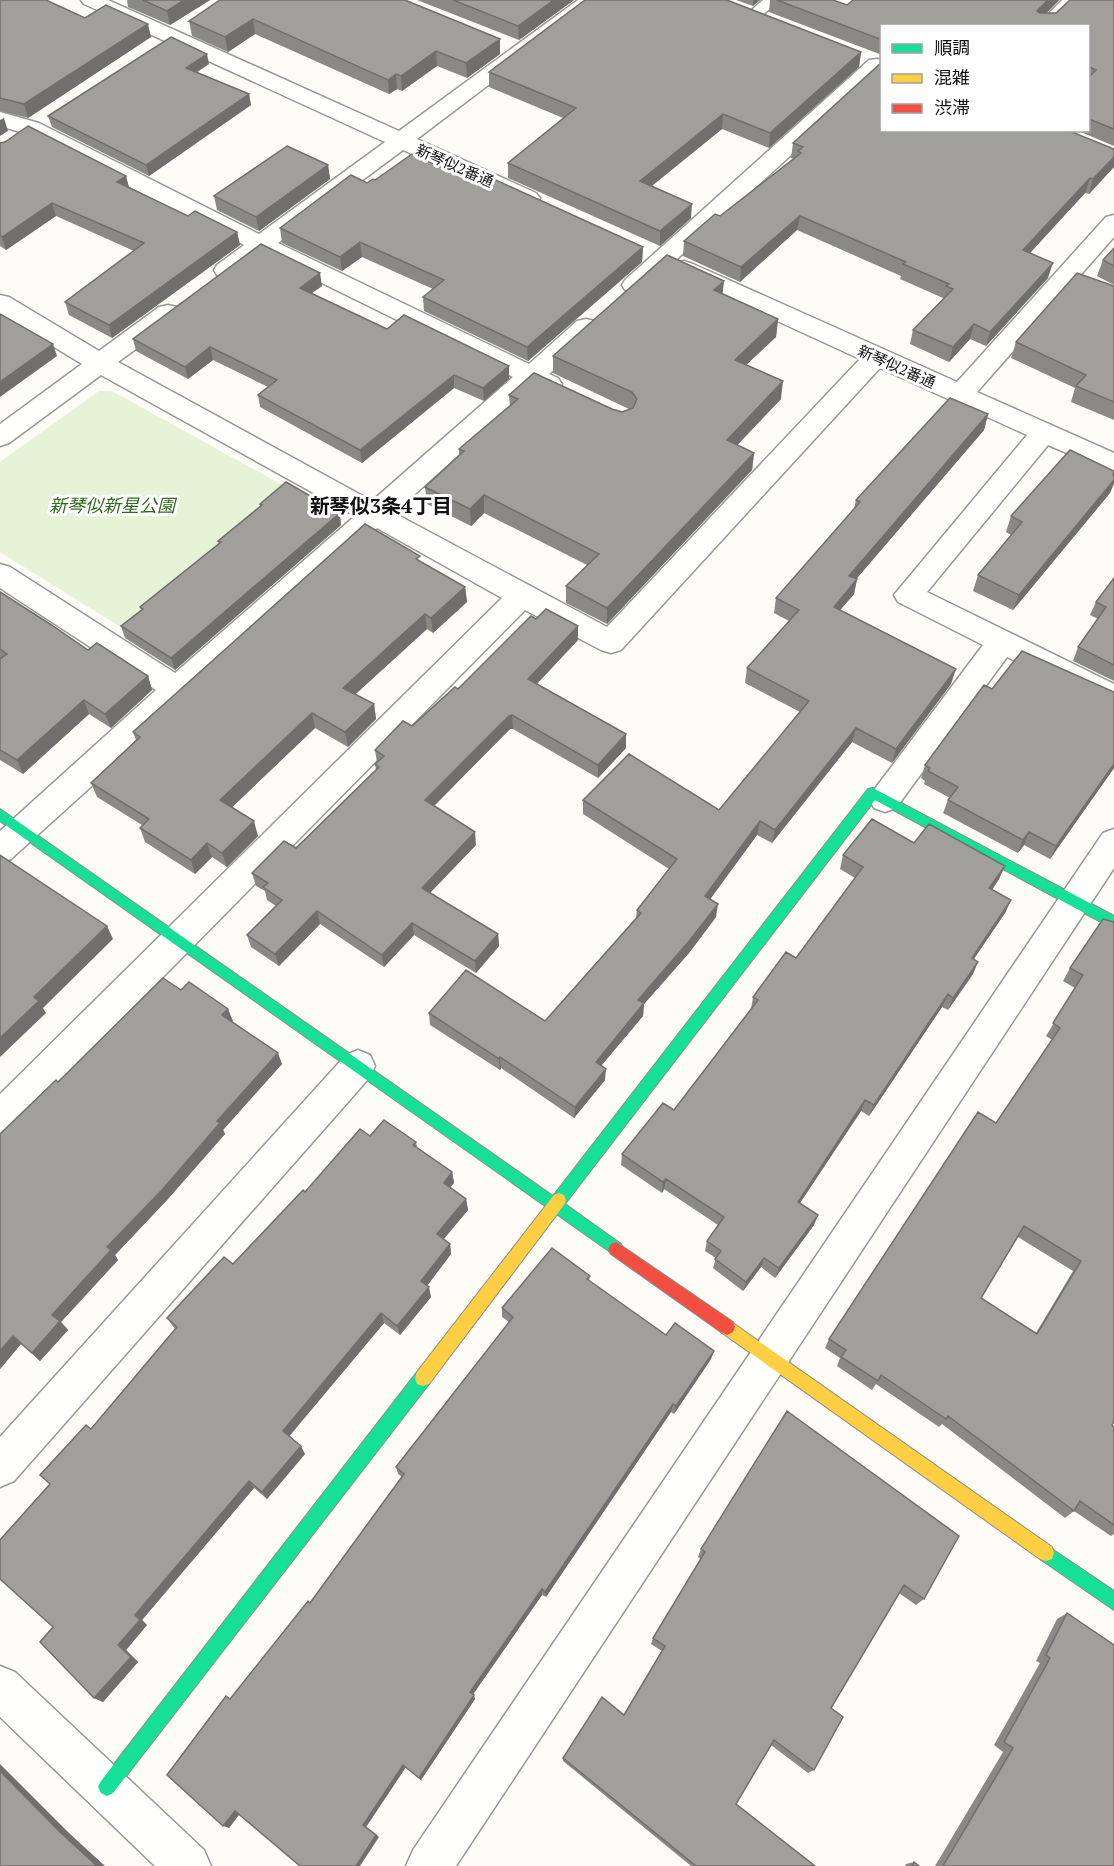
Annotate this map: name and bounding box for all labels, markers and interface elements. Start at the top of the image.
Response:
legend [880,24,1090,132]
text: 順調 [934,35,970,59]
text: 混雑 [934,65,970,89]
text: 渋滞 [934,95,970,119]
street label: 新琴似2番通 [413,139,497,191]
street label: 新琴似2番通 [855,340,939,392]
district label: 新琴似3条4丁目 [310,492,452,519]
park label: 新琴似新星公園 [49,493,178,517]

